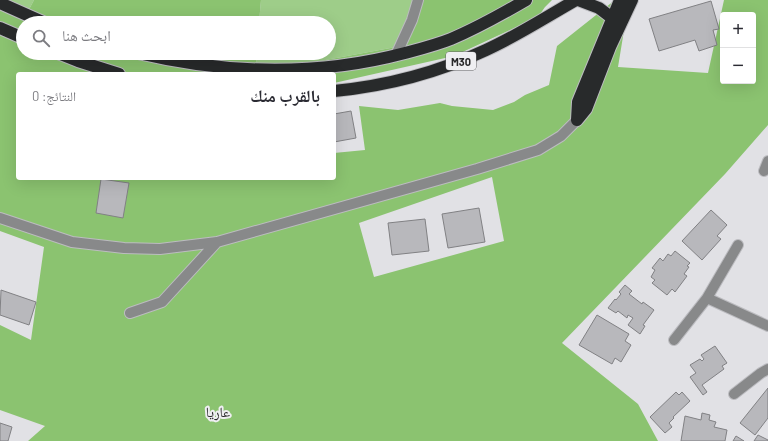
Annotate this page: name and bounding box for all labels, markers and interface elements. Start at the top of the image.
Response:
map controls [720,12,756,84]
button: + [720,12,756,48]
search box [16,16,336,60]
text: ابحث هنا [62,26,111,44]
icon: search [30,27,52,49]
button: − [720,48,756,84]
road number: M30 [446,52,476,70]
text: بالقرب منك [250,85,320,105]
text: النتائج: 0 [32,88,76,104]
district label: عاريا [206,403,230,421]

